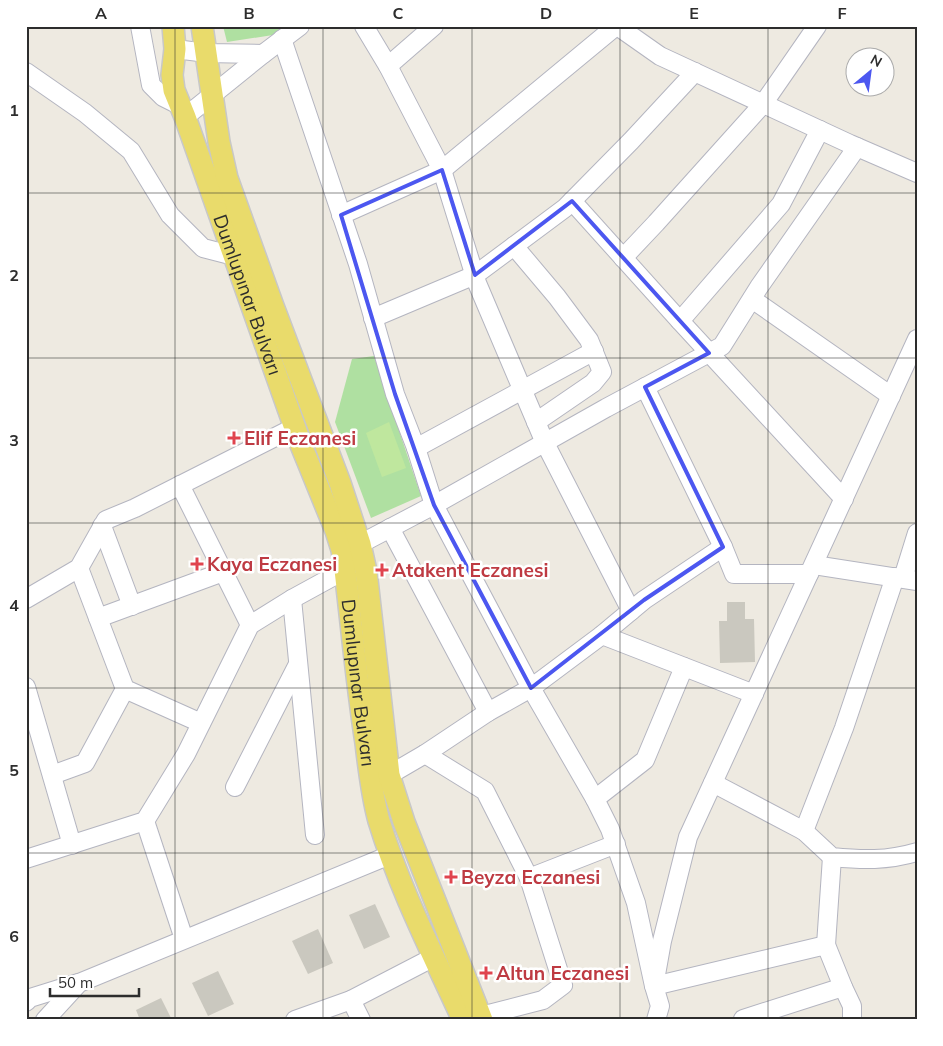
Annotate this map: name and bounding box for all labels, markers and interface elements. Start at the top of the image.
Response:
text: A [95,3,107,23]
text: B [243,3,255,23]
text: C [393,3,404,23]
text: D [540,3,552,23]
text: E [689,3,699,23]
text: F [837,3,847,23]
north arrow [846,48,896,98]
text: N [867,50,885,71]
text: 1 [9,100,19,120]
street label: Dumlupınar Bulvarı [208,211,287,378]
text: 2 [9,265,19,285]
place label: Elif Eczanesi [244,426,356,450]
text: 3 [9,430,19,450]
marker: Elif Eczanesi [228,432,240,444]
place label: Kaya Eczanesi [207,552,337,576]
marker: Kaya Eczanesi [191,558,203,570]
place label: Atakent Eczanesi [392,558,548,582]
marker: Atakent Eczanesi [376,564,388,576]
text: 4 [9,595,19,615]
street label: Dumlupınar Bulvarı [336,598,381,768]
text: 5 [9,760,19,780]
place label: Beyza Eczanesi [461,865,600,889]
marker: Beyza Eczanesi [445,871,457,883]
text: 6 [9,926,19,946]
place label: Altun Eczanesi [496,961,629,985]
scale bar [50,966,139,998]
marker: Altun Eczanesi [480,967,492,979]
text: 50 m [58,973,93,992]

